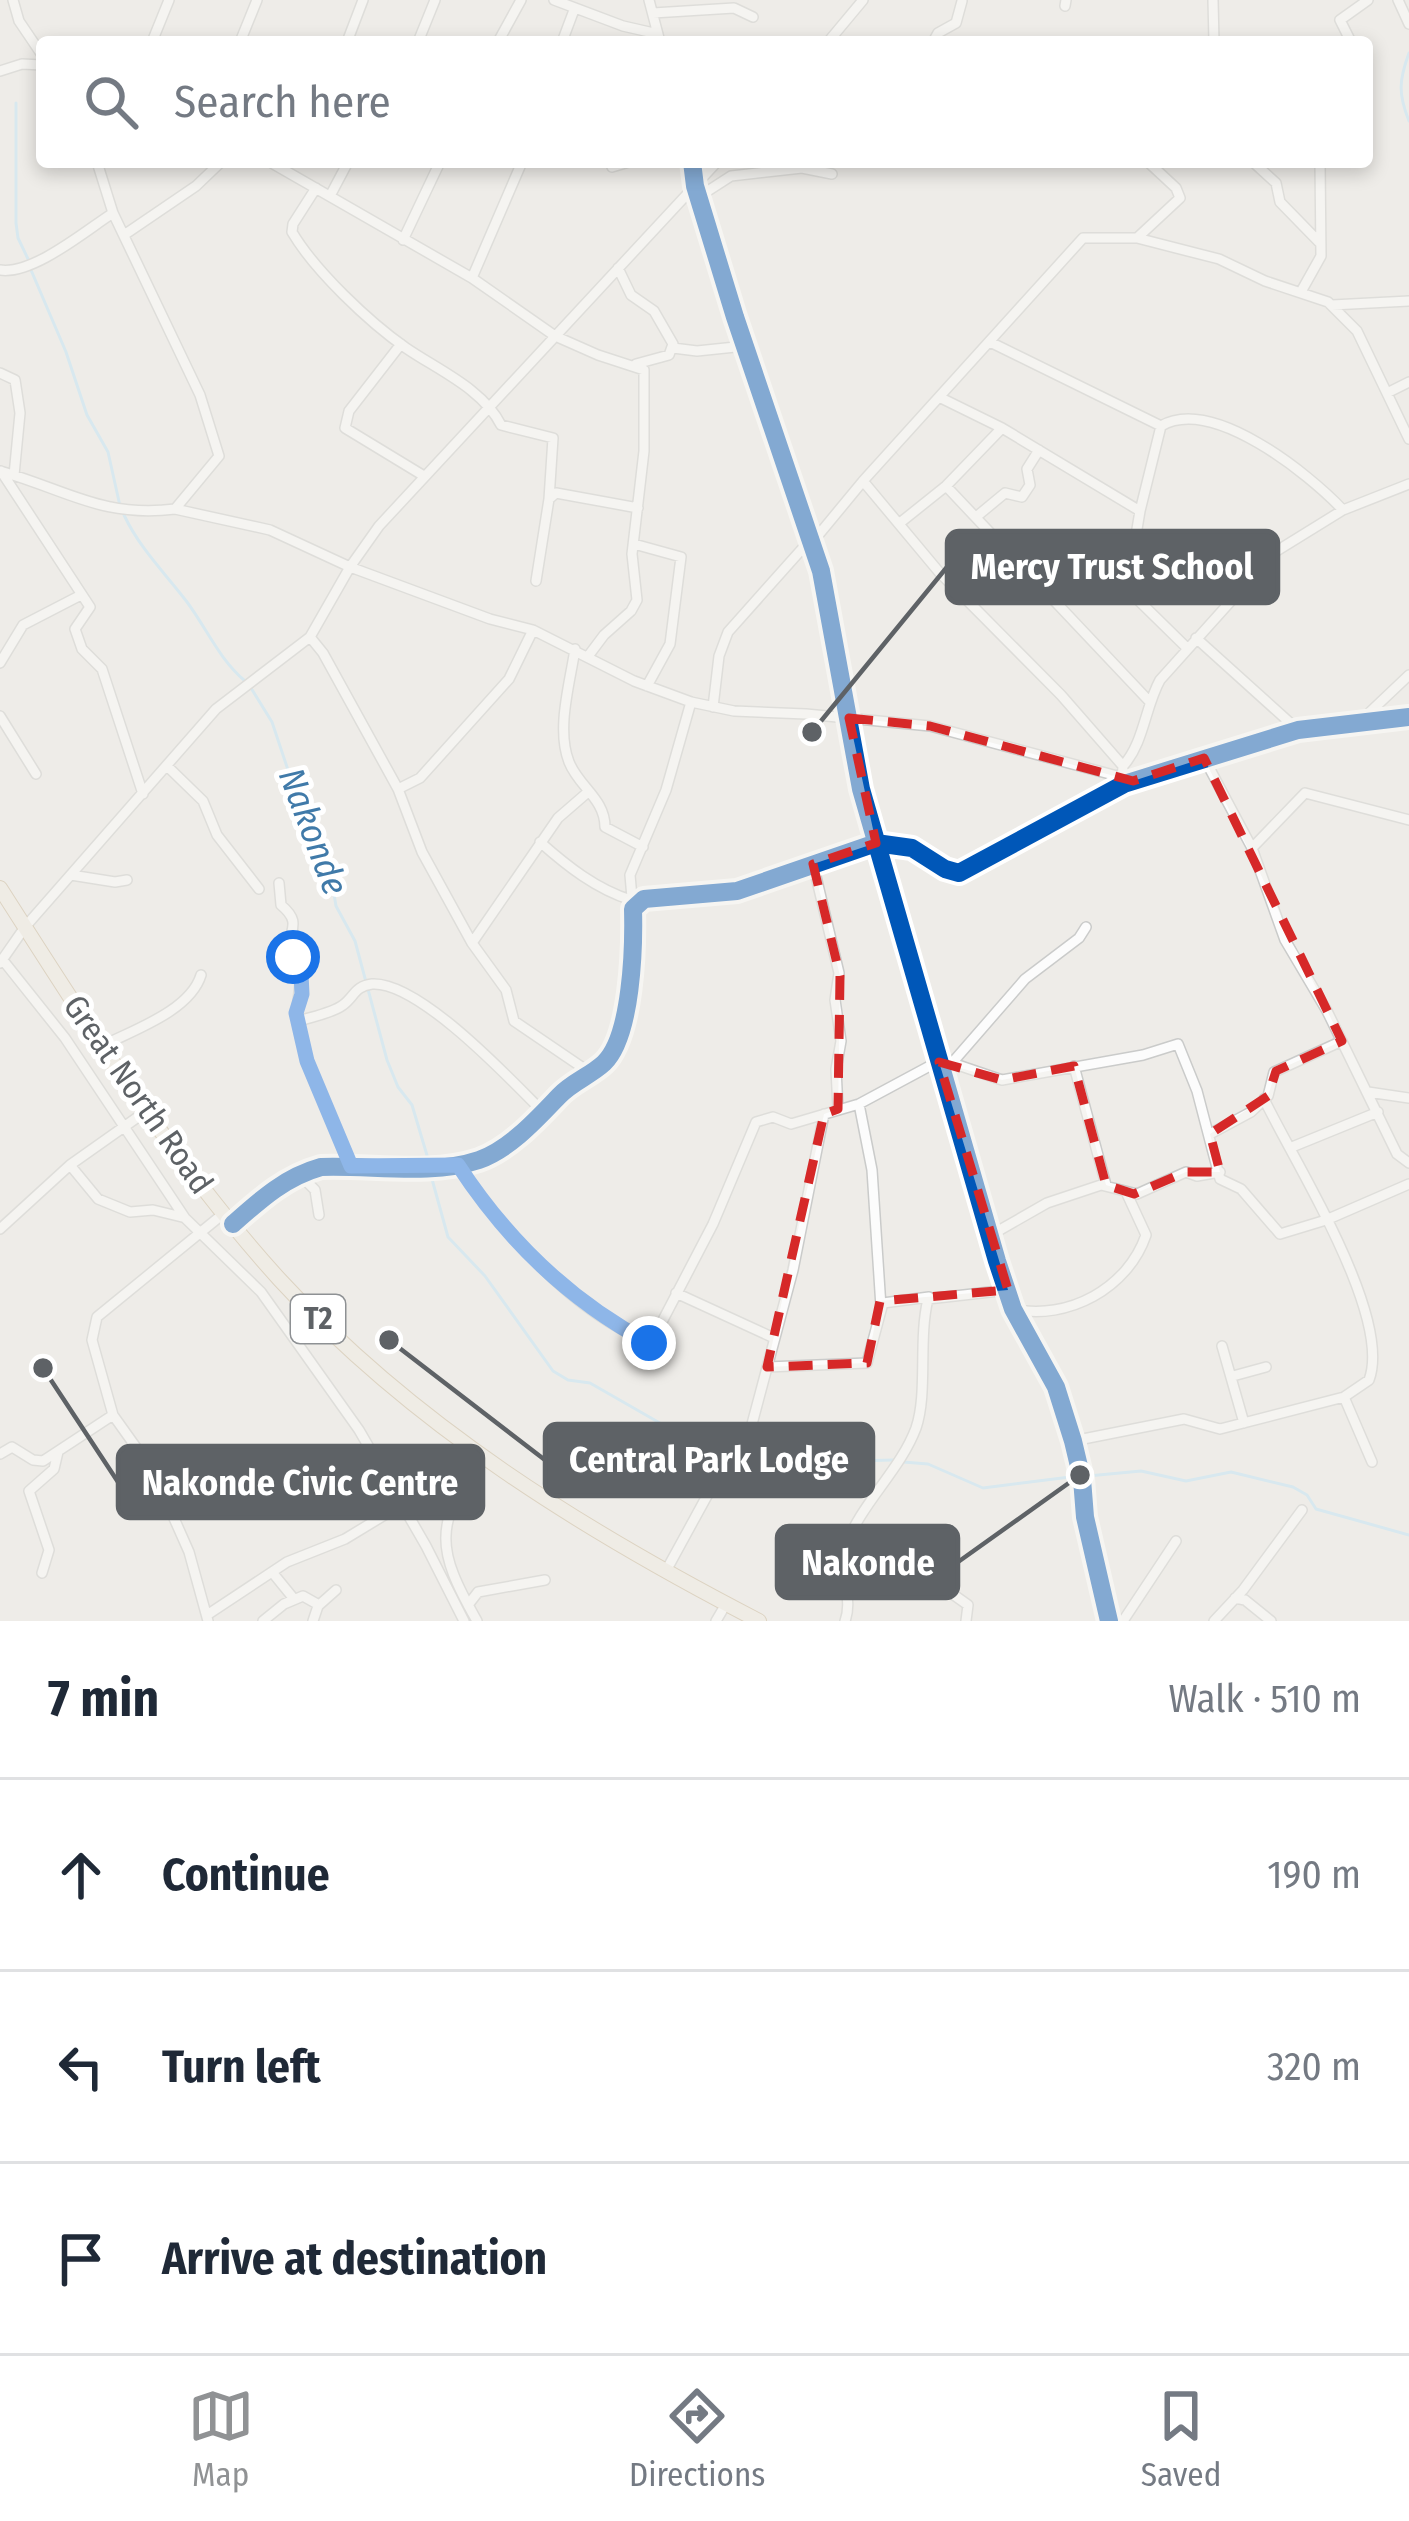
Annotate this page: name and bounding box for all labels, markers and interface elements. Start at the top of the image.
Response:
search box [36,36,1373,168]
icon: search [78,69,144,135]
text: Search here [174,75,391,129]
callout: Mercy Trust School [947,531,1278,603]
text: Mercy Trust School [971,545,1253,589]
water label: Nakonde [269,762,357,901]
route start [266,930,320,984]
street label: Great North Road [55,987,222,1202]
road number: T2 [291,1295,345,1343]
route end [622,1316,676,1370]
callout: Central Park Lodge [545,1424,873,1496]
text: Central Park Lodge [569,1438,849,1482]
callout: Nakonde Civic Centre [118,1446,483,1518]
text: Nakonde Civic Centre [142,1461,458,1505]
callout: Nakonde [777,1526,958,1598]
text: Nakonde [801,1541,935,1585]
text: 7 min [48,1668,159,1730]
text: Walk · 510 m [1168,1676,1361,1722]
icon: ahead [48,1842,114,1908]
text: Continue [162,1848,330,1902]
text: 190 m [1267,1852,1361,1898]
icon: left [48,2034,114,2100]
text: Turn left [162,2040,321,2094]
text: 320 m [1267,2044,1361,2090]
icon: arrive [48,2226,114,2292]
text: Arrive at destination [162,2232,547,2286]
tab: Map [188,2383,254,2495]
tab: Directions [629,2383,765,2495]
tab: Saved [1141,2383,1221,2495]

